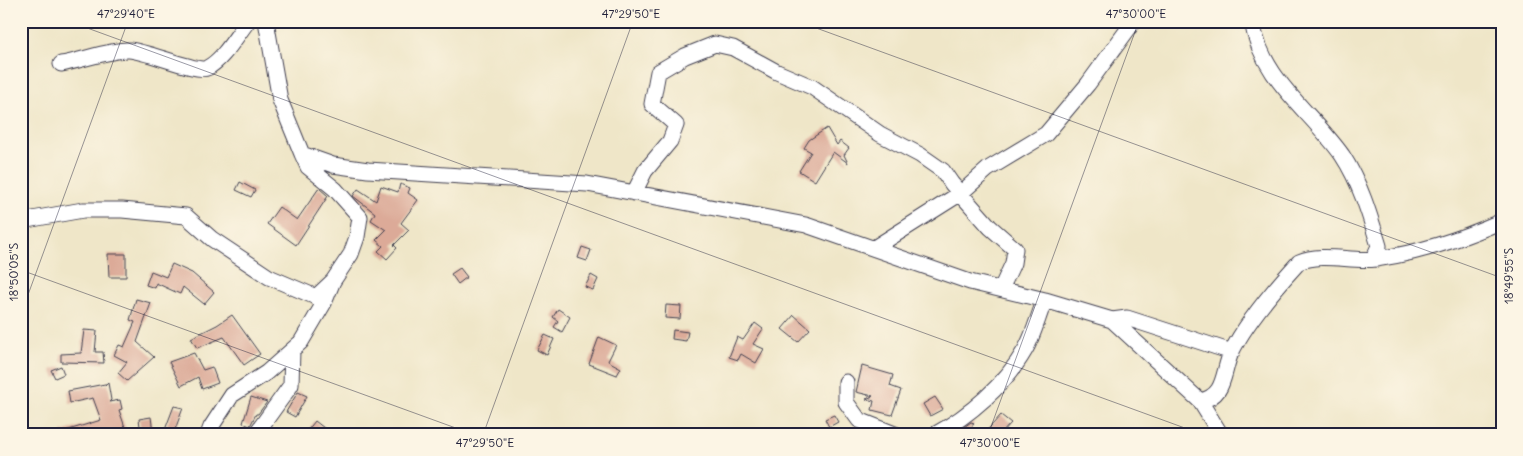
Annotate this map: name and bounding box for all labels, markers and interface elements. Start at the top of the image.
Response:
text: 47°29'40"E [97,6,155,21]
text: 47°29'50"E [602,6,660,21]
text: 47°30'00"E [1106,6,1166,21]
text: 18°50'05"S [6,243,21,301]
text: 18°49'55"S [1501,248,1516,304]
text: 47°29'50"E [456,435,514,450]
text: 47°30'00"E [960,435,1020,450]

